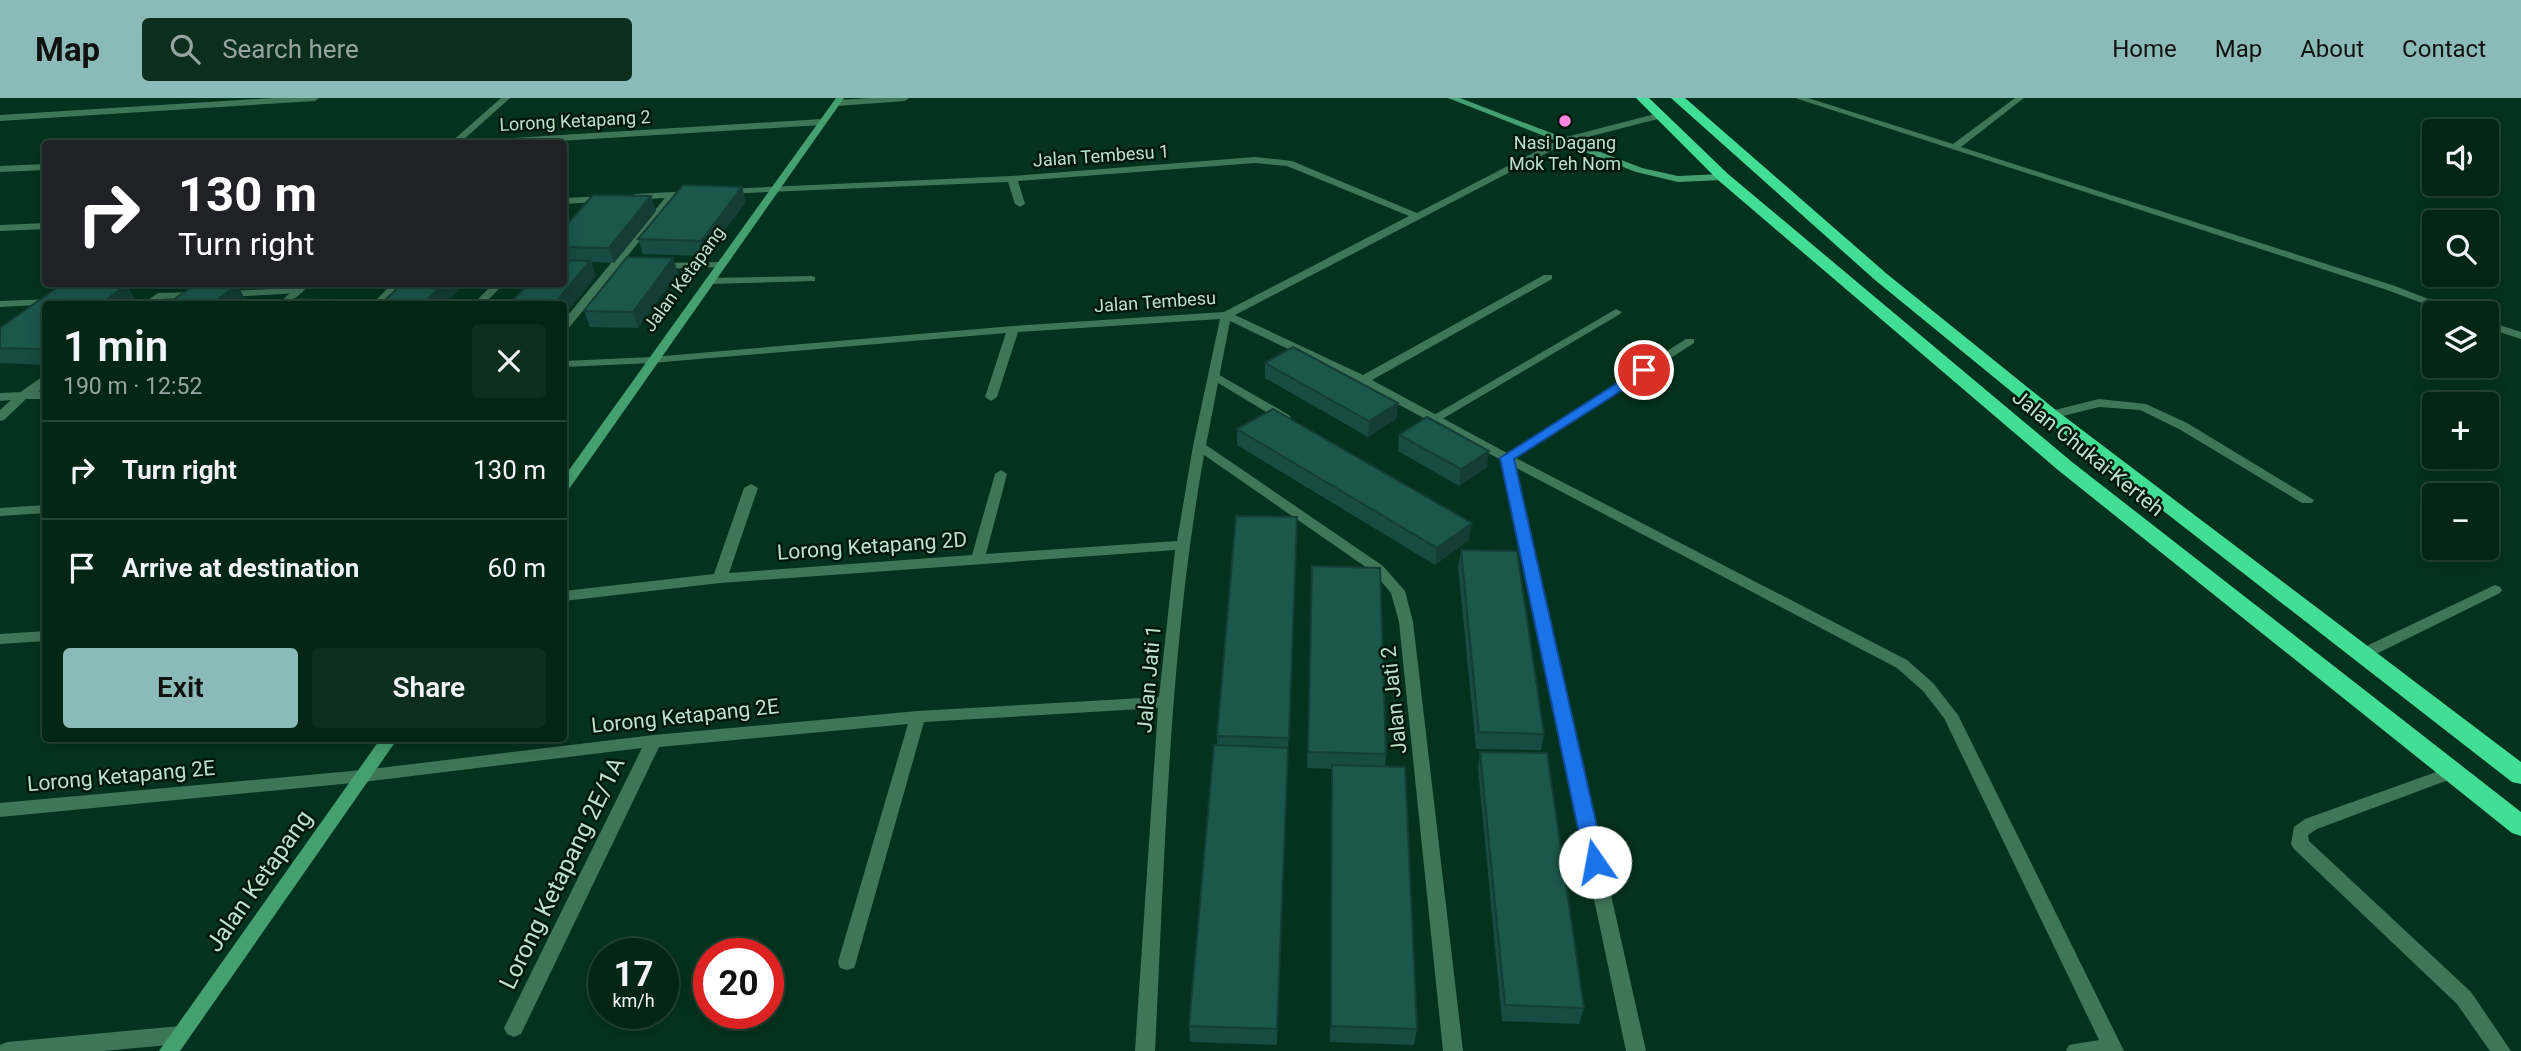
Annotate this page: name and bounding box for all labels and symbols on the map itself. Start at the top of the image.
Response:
street label: Lorong Ketapang 2 [499,106,651,135]
marker: Nasi Dagang Mok Teh Nom [1557,113,1573,129]
place label: Nasi Dagang Mok Teh Nom [1509,132,1621,174]
street label: Jalan Tembesu 1 [1032,140,1170,171]
street label: Jalan Ketapang [638,222,729,335]
street label: Jalan Tembesu [1093,287,1217,316]
pin [1614,340,1674,400]
street label: Jalan Chukai-Kerteh [2008,385,2168,521]
street label: Lorong Ketapang 2D [776,527,968,565]
street label: Jalan Jati 1 [1132,624,1166,734]
street label: Jalan Jati 2 [1376,645,1412,755]
street label: Lorong Ketapang 2E [590,694,780,738]
street label: Lorong Ketapang 2E/1A [494,752,631,994]
street label: Lorong Ketapang 2E [26,756,216,796]
street label: Jalan Ketapang [200,805,318,957]
position arrow [1558,825,1632,899]
speed limit sign: 20 [693,938,784,1029]

